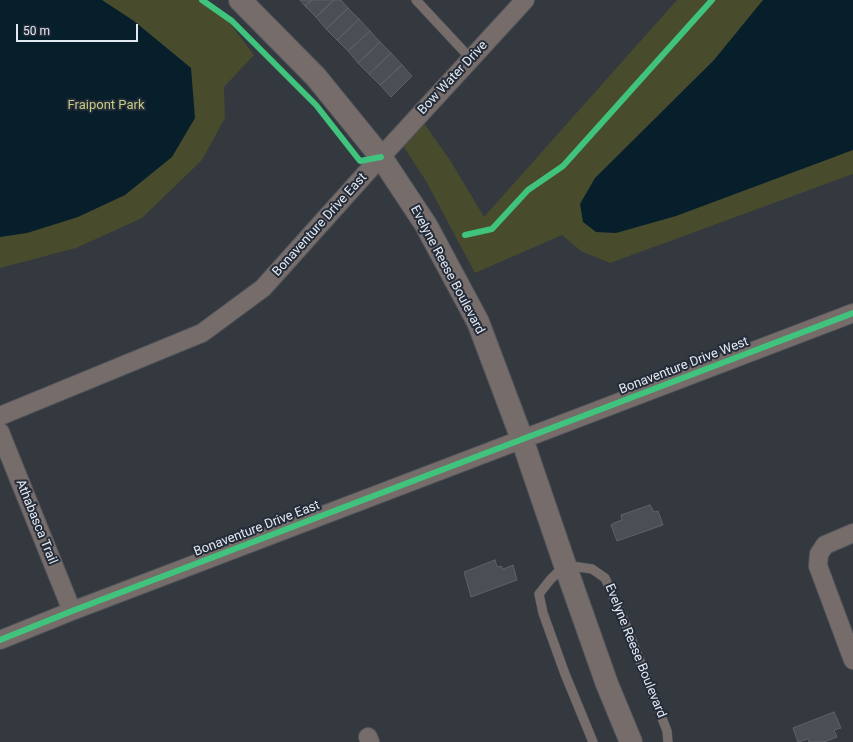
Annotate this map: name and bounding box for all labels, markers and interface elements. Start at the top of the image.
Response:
scale bar [18,16,140,42]
text: 50 m [23,24,50,38]
street label: Bow Water Drive [415,38,491,118]
park label: Fraipont Park [68,98,144,114]
street label: Bonaventure Drive East [269,170,371,280]
street label: Evelyne Reese Boulevard [407,203,487,337]
street label: Bonaventure Drive West [617,334,751,398]
street label: Athabasca Trail [12,477,60,567]
street label: Bonaventure Drive East [192,498,322,560]
street label: Evelyne Reese Boulevard [601,582,669,720]

